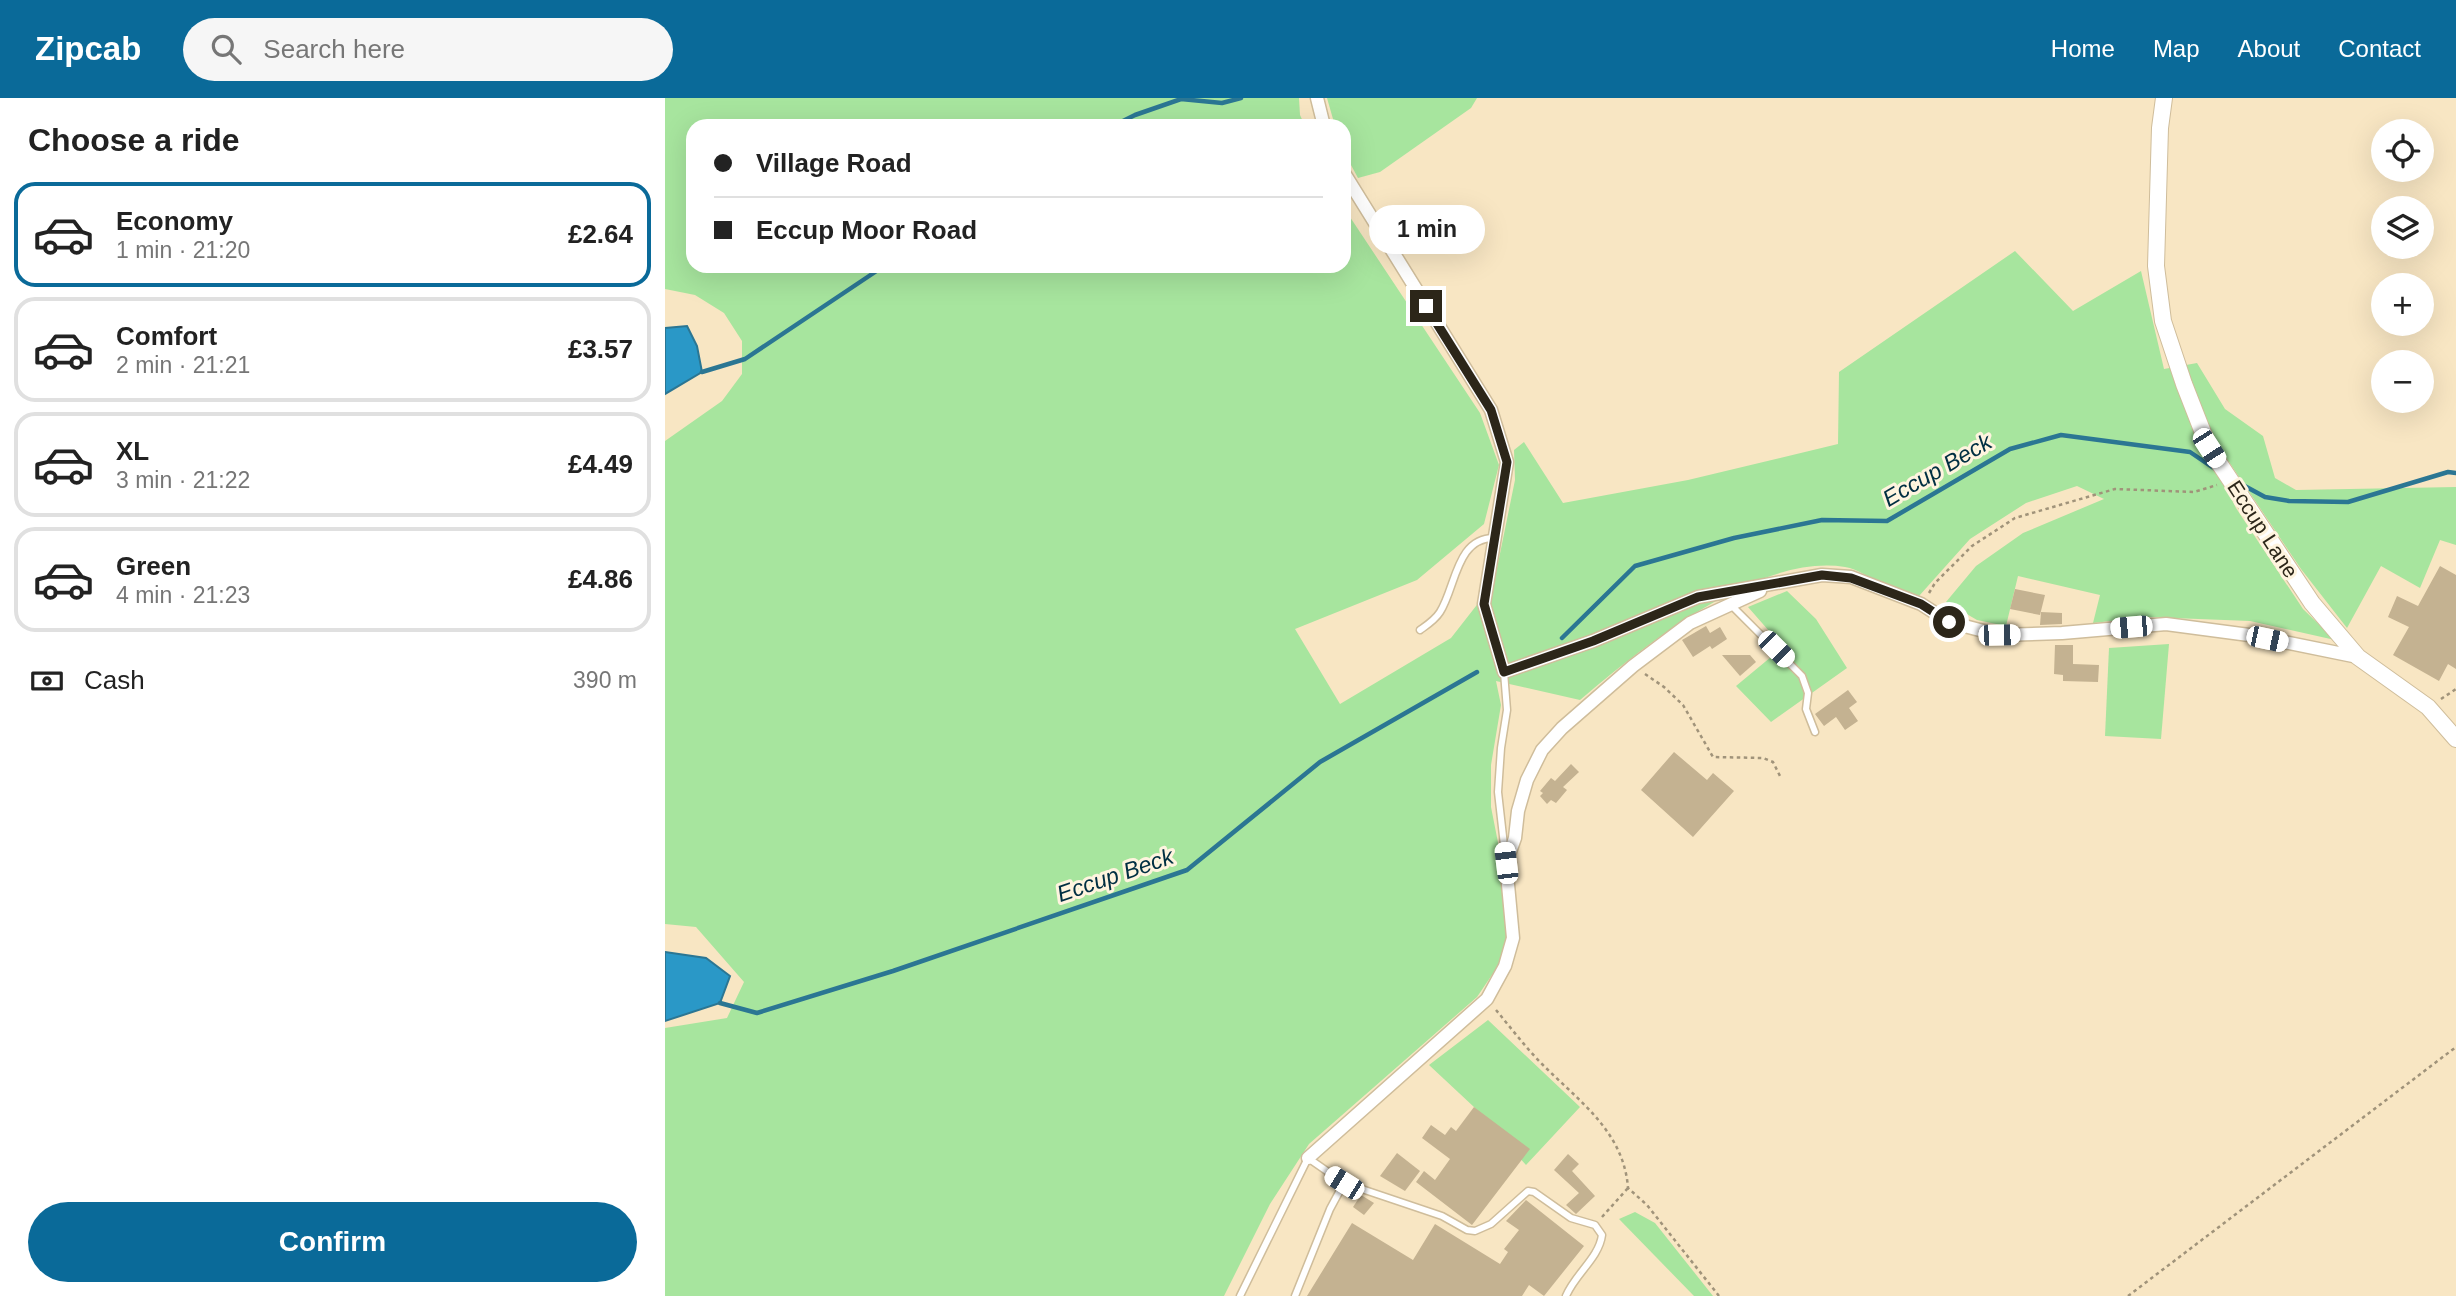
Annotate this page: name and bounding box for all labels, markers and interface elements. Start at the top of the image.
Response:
search box [183,18,673,81]
text: Zipcab [35,30,141,67]
icon: search [207,30,245,68]
text: Search here [263,34,405,64]
text: Home [2051,35,2115,62]
text: Map [2153,35,2200,62]
text: About [2238,35,2300,62]
text: Contact [2338,35,2421,62]
map controls [2371,119,2434,413]
button: locate [2371,119,2434,182]
text: Choose a ride [28,122,240,158]
text: Village Road [756,148,912,178]
button: layers [2371,196,2434,259]
icon: car [32,203,95,266]
callout: 1 min [1368,204,1484,254]
text: Economy [116,206,233,236]
text: Eccup Moor Road [756,215,977,245]
text: 1 min [1397,216,1457,242]
text: £2.64 [568,219,633,249]
text: 1 min · 21:20 [116,237,250,263]
button: + [2371,273,2434,336]
route end [1410,290,1442,322]
icon: car [32,318,95,381]
text: Comfort [116,321,217,351]
text: £3.57 [568,334,633,364]
button: − [2371,350,2434,413]
text: 2 min · 21:21 [116,352,250,378]
car [2189,425,2230,471]
water label: Eccup Beck [1878,428,1997,512]
icon: car [32,433,95,496]
text: XL [116,436,149,466]
text: £4.49 [568,449,633,479]
text: 3 min · 21:22 [116,467,250,493]
street label: Eccup Lane [2223,476,2303,582]
icon: car [32,548,95,611]
text: Green [116,551,191,581]
text: £4.86 [568,564,633,594]
text: 4 min · 21:23 [116,582,250,608]
route start [1933,606,1965,638]
car [2110,615,2153,639]
car [1978,624,2021,646]
car [2245,624,2290,654]
car [1754,627,1799,671]
icon: cash [28,662,66,700]
text: Cash [84,665,145,695]
text: 390 m [573,667,637,693]
car [1494,841,1519,885]
water label: Eccup Beck [1053,842,1178,907]
car [1321,1163,1368,1203]
button: Confirm [28,1202,637,1282]

